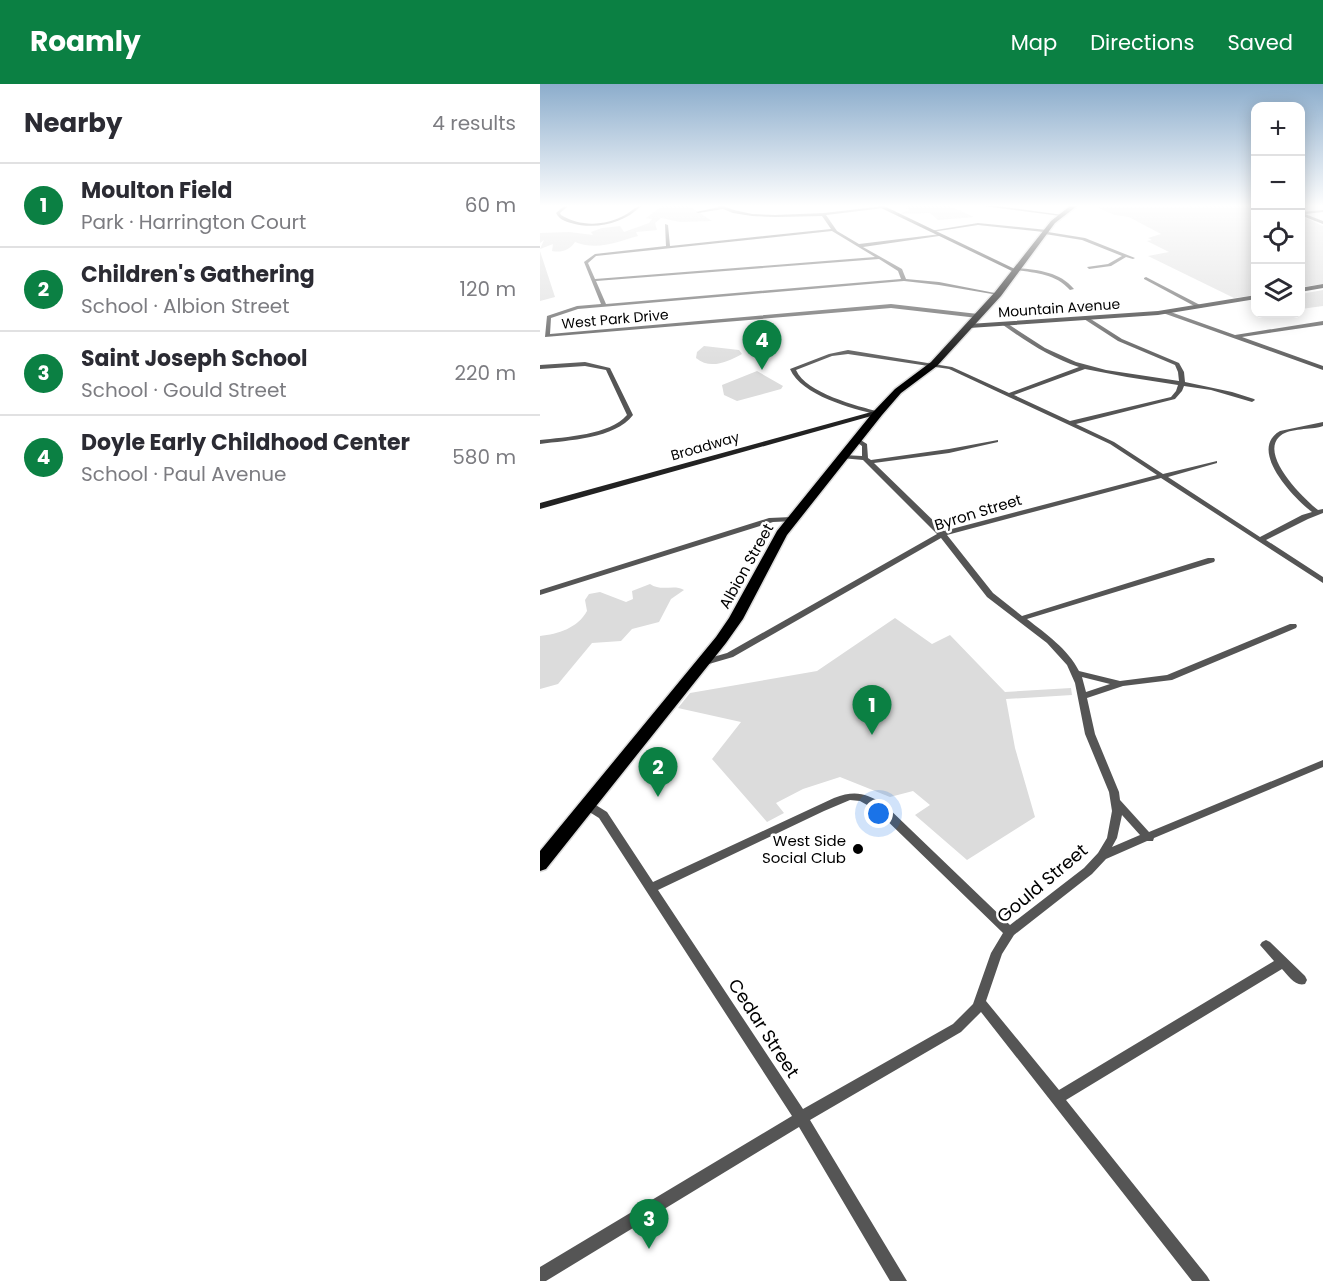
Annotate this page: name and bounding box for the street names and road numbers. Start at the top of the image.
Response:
street label: Mountain Avenue [997,294,1121,322]
street label: West Park Drive [561,304,670,334]
street label: Broadway [668,427,742,465]
street label: Byron Street [932,489,1024,535]
street label: Albion Street [714,519,778,613]
street label: Gould Street [991,838,1093,928]
street label: Cedar Street [723,974,805,1082]

